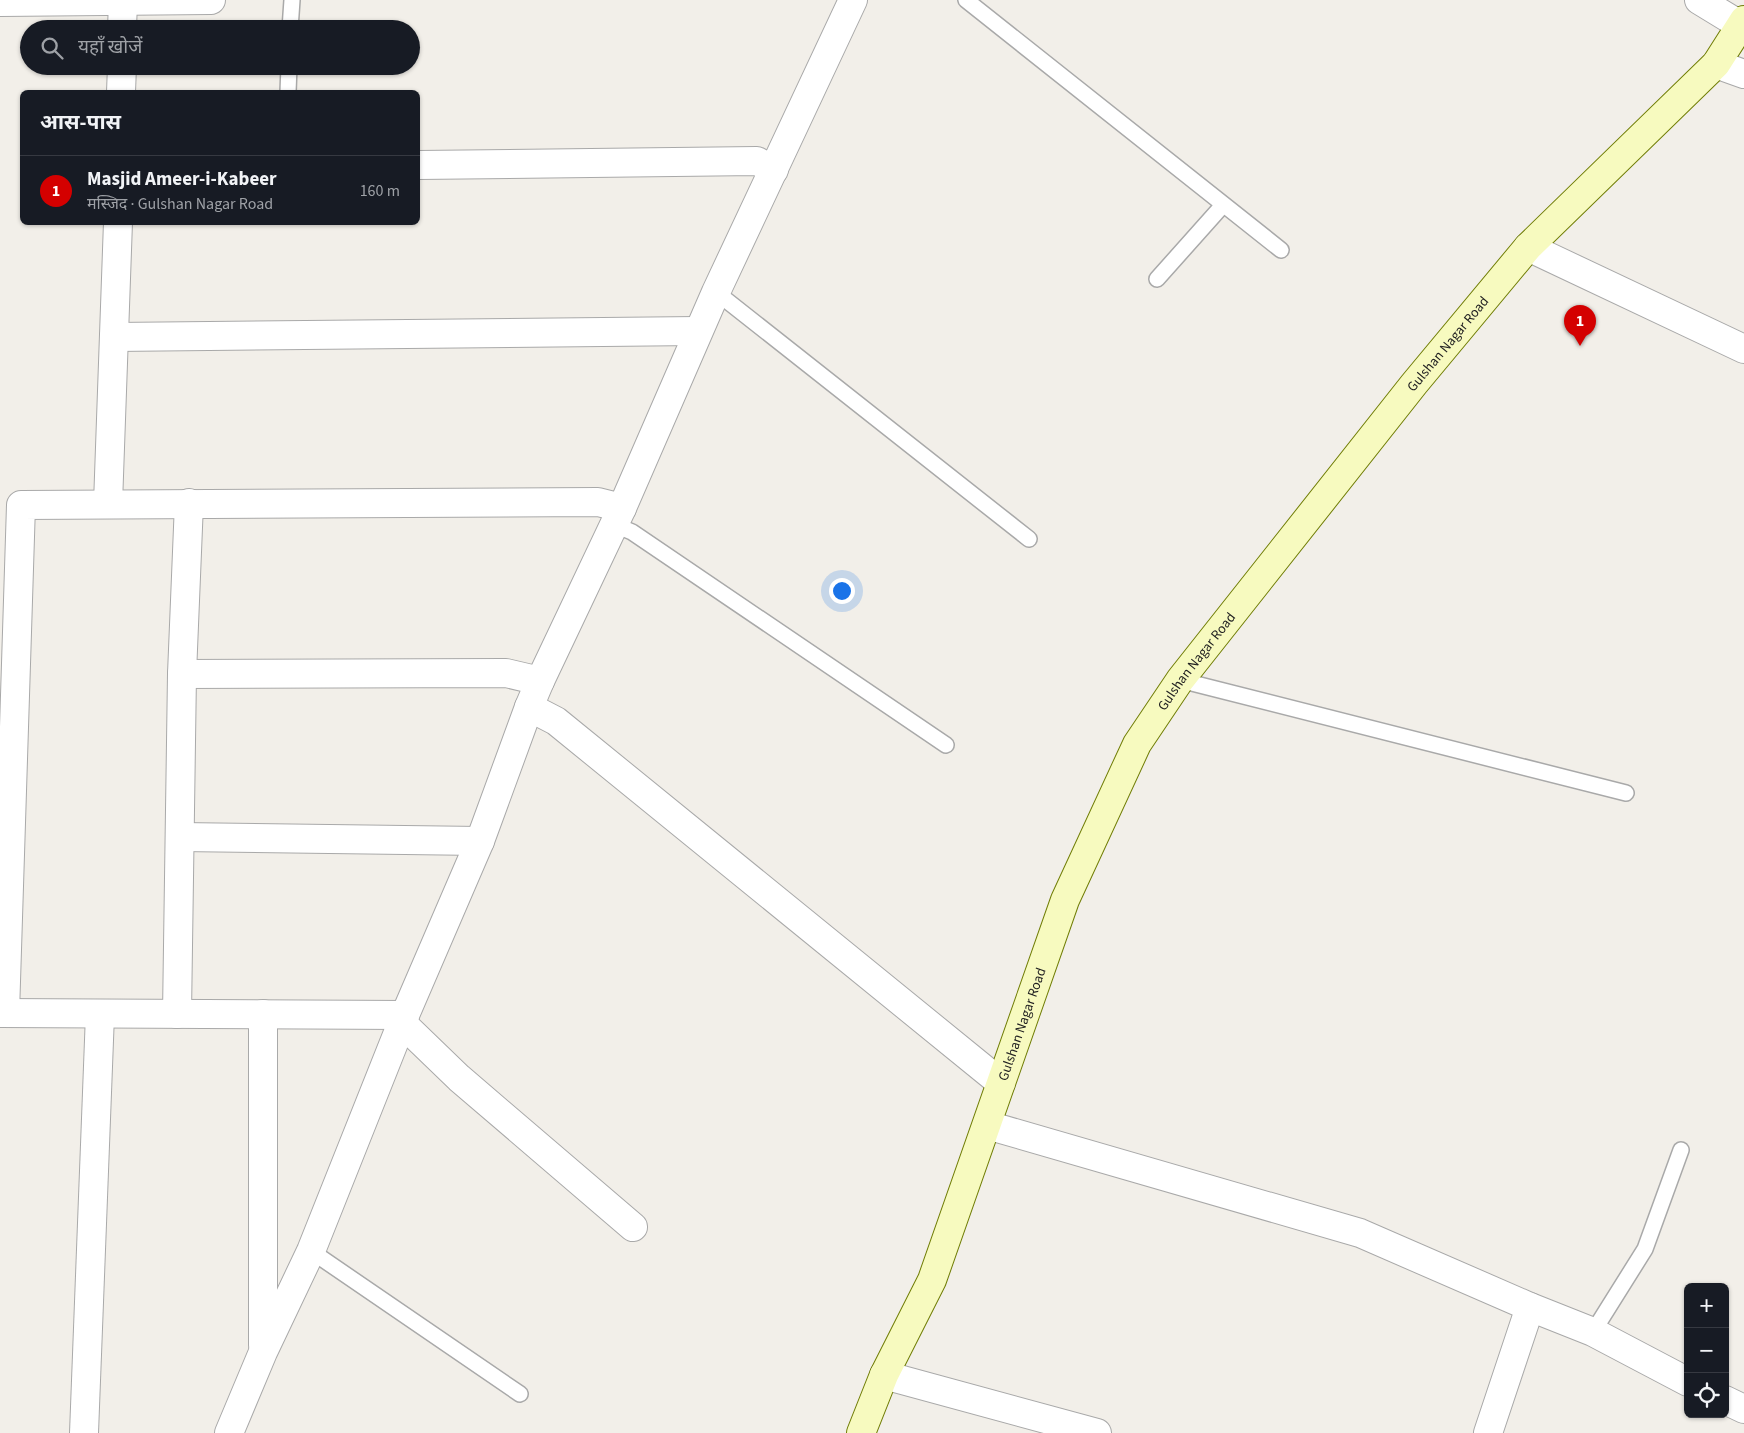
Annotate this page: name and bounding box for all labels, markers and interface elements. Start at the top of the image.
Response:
search box [20,20,420,75]
icon: search [38,34,66,62]
text: यहाँ खोजें [78,34,142,61]
text: आस-पास [40,107,121,137]
text: Masjid Ameer-i-Kabeer [87,166,277,193]
text: 1 [52,180,60,202]
text: 160 m [360,180,400,202]
text: मस्जिद · Gulshan Nagar Road [87,193,273,215]
street label: Gulshan Nagar Road [1403,292,1494,396]
pin: 1 [1564,305,1596,346]
your location [829,578,855,604]
street label: Gulshan Nagar Road [1153,609,1241,715]
street label: Gulshan Nagar Road [993,965,1052,1084]
map controls [1684,1283,1729,1418]
button: + [1684,1283,1729,1328]
button: − [1684,1328,1729,1373]
button: locate [1684,1373,1729,1418]

